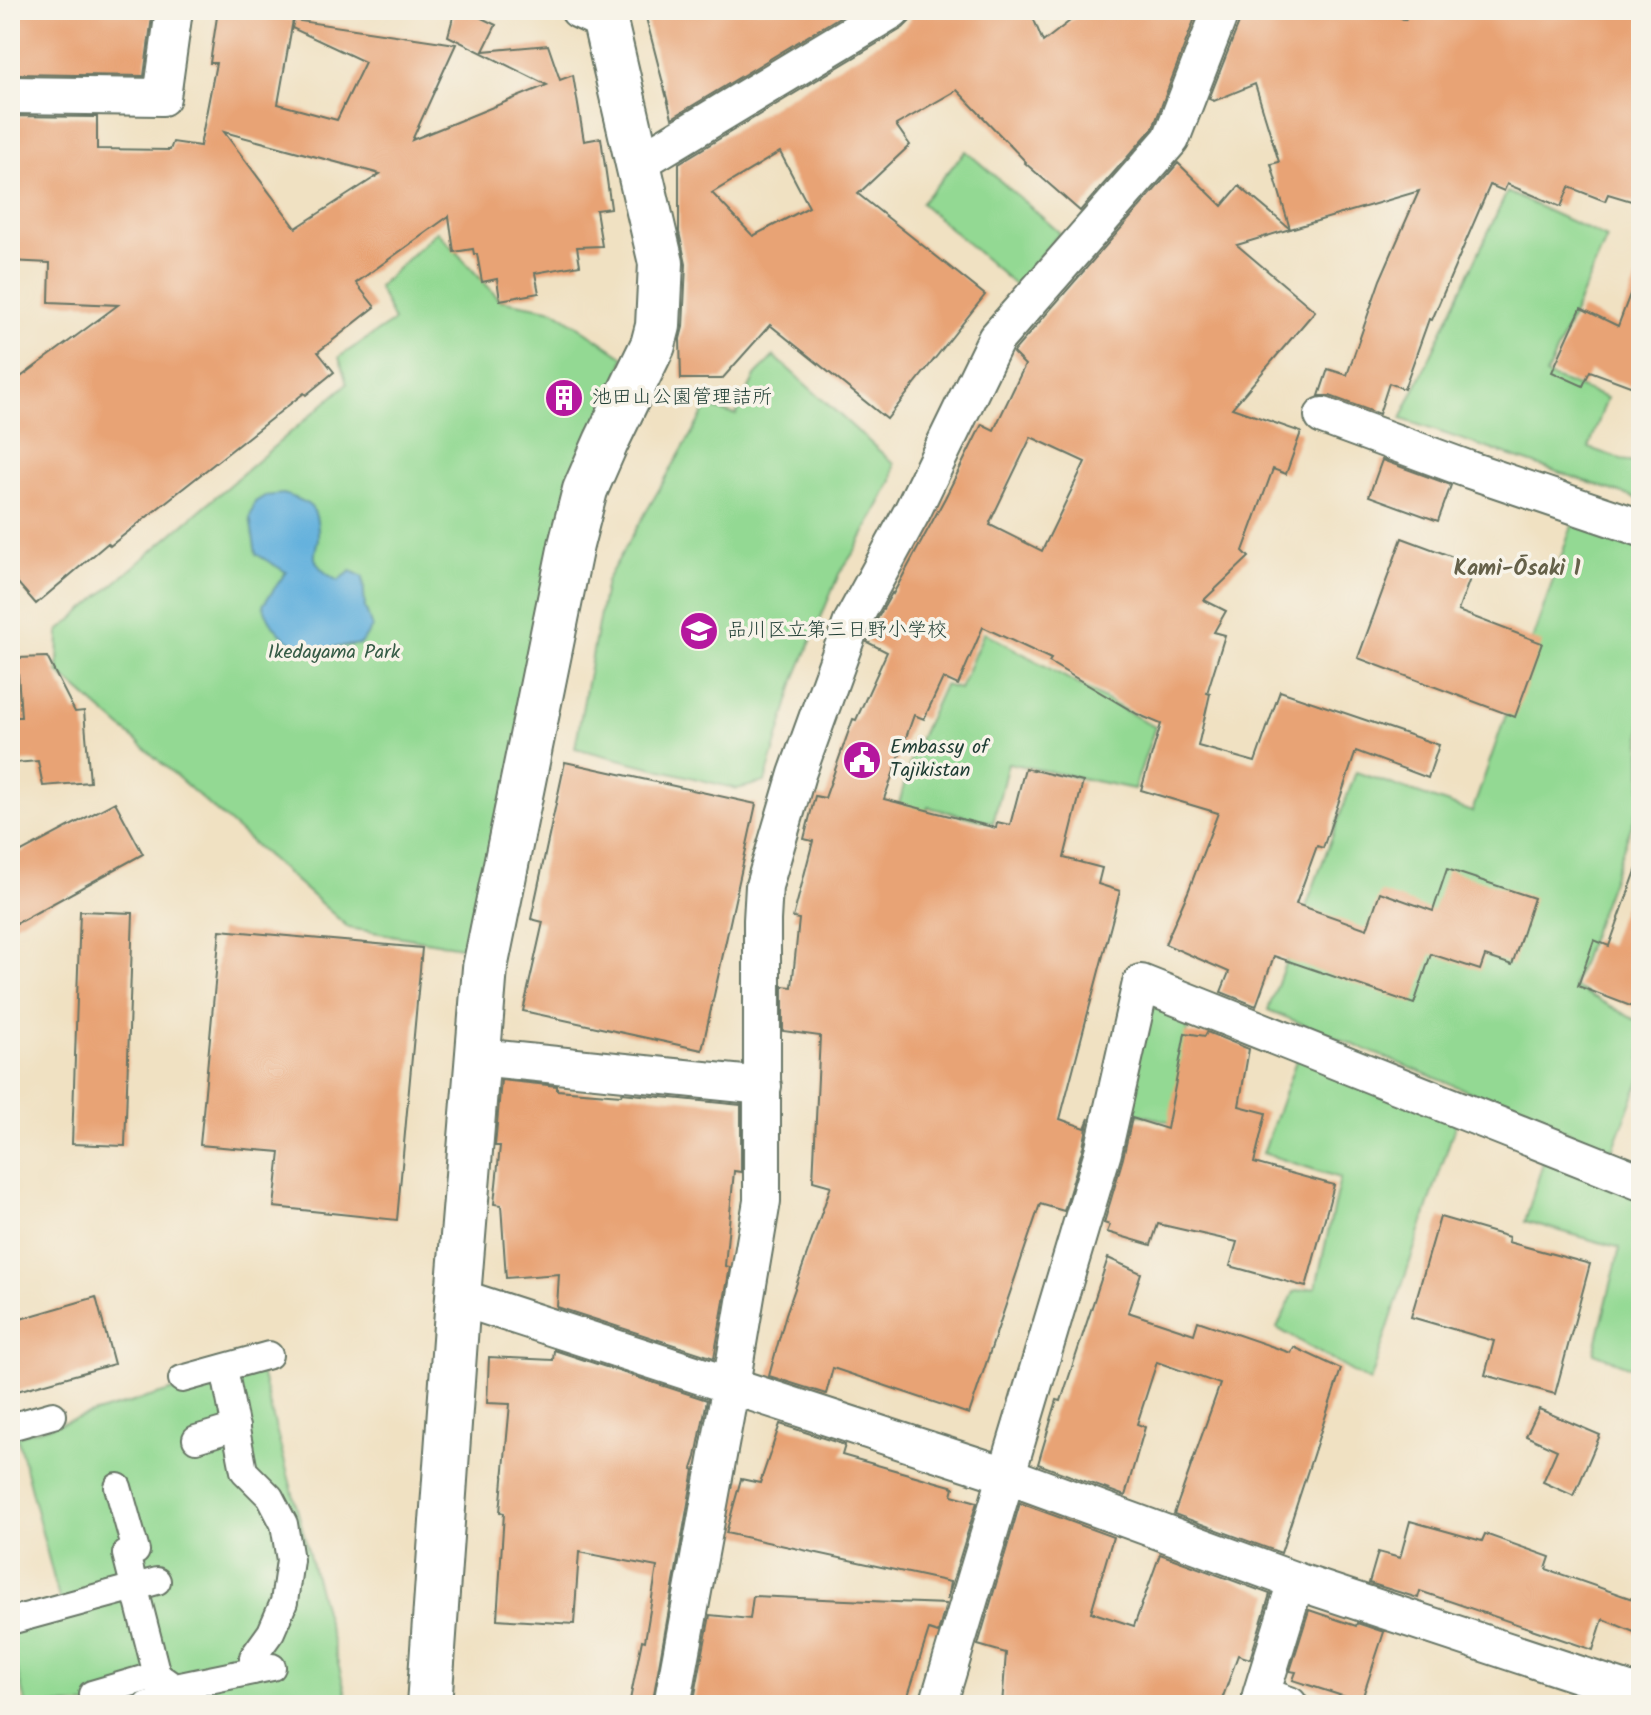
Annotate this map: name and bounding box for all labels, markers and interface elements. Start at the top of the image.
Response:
building icon: 池田山公園管理詰所 [543,377,585,419]
place label: 池田山公園管理詰所 [592,382,772,414]
district label: Kami-Ōsaki 1 [1454,552,1581,587]
school or university icon: 品川区立第三日野小学校 [678,610,720,652]
place label: 品川区立第三日野小学校 [727,615,947,647]
park label: Ikedayama Park [268,637,401,669]
place label: Embassy of Tajikistan [890,732,991,787]
public building icon: Embassy of Tajikistan [841,739,883,781]

